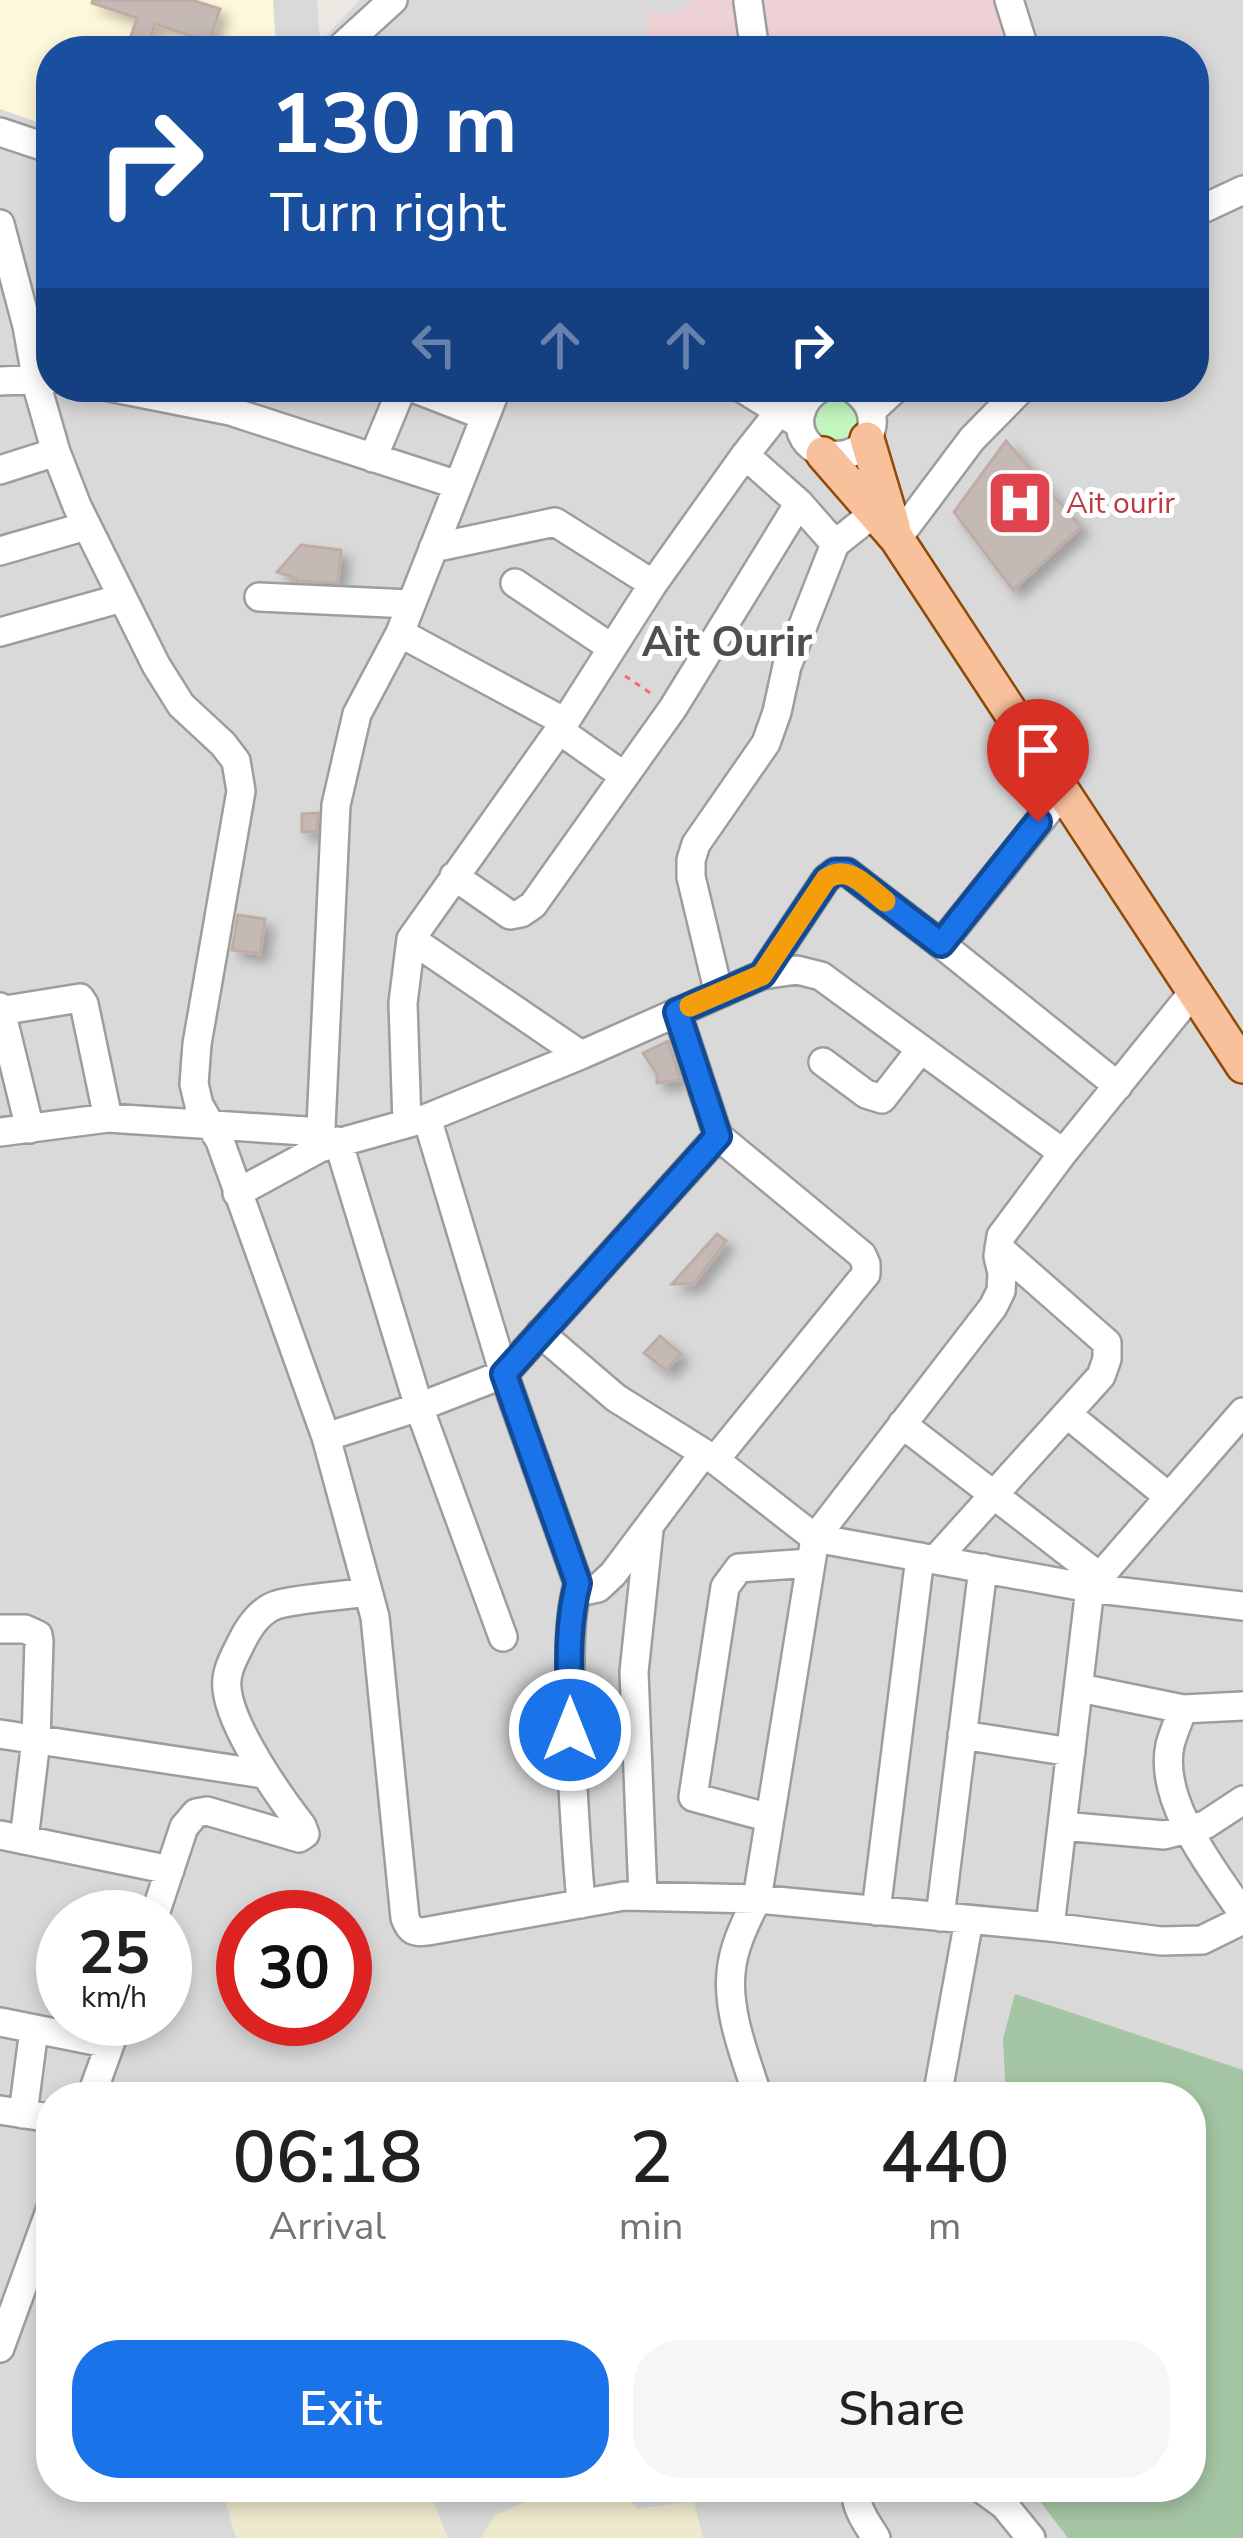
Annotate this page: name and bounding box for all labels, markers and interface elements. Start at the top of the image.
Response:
text: 130 m [270,67,518,182]
icon: right [72,84,228,240]
text: Turn right [270,176,506,250]
icon: left [401,312,467,378]
icon: ahead [527,312,593,378]
icon: ahead [653,312,719,378]
icon: right [779,312,845,378]
hospital icon: Ait ourir [985,468,1055,538]
place label: Ait ourir [1066,483,1175,524]
district label: Ait Ourir [642,614,813,671]
pin [987,699,1089,822]
icon: arrive [1005,717,1071,783]
position arrow [507,1667,633,1793]
speed limit sign: 30 [216,1890,372,2046]
text: 25 [78,1912,150,1994]
text: km/h [81,1977,147,2018]
text: 06:18 [232,2109,422,2207]
text: 2 [630,2109,673,2207]
text: 440 [880,2109,1009,2207]
text: Arrival [269,2200,386,2253]
text: min [619,2200,683,2253]
text: m [928,2200,961,2253]
button: Exit [72,2340,609,2478]
button: Share [633,2340,1170,2478]

